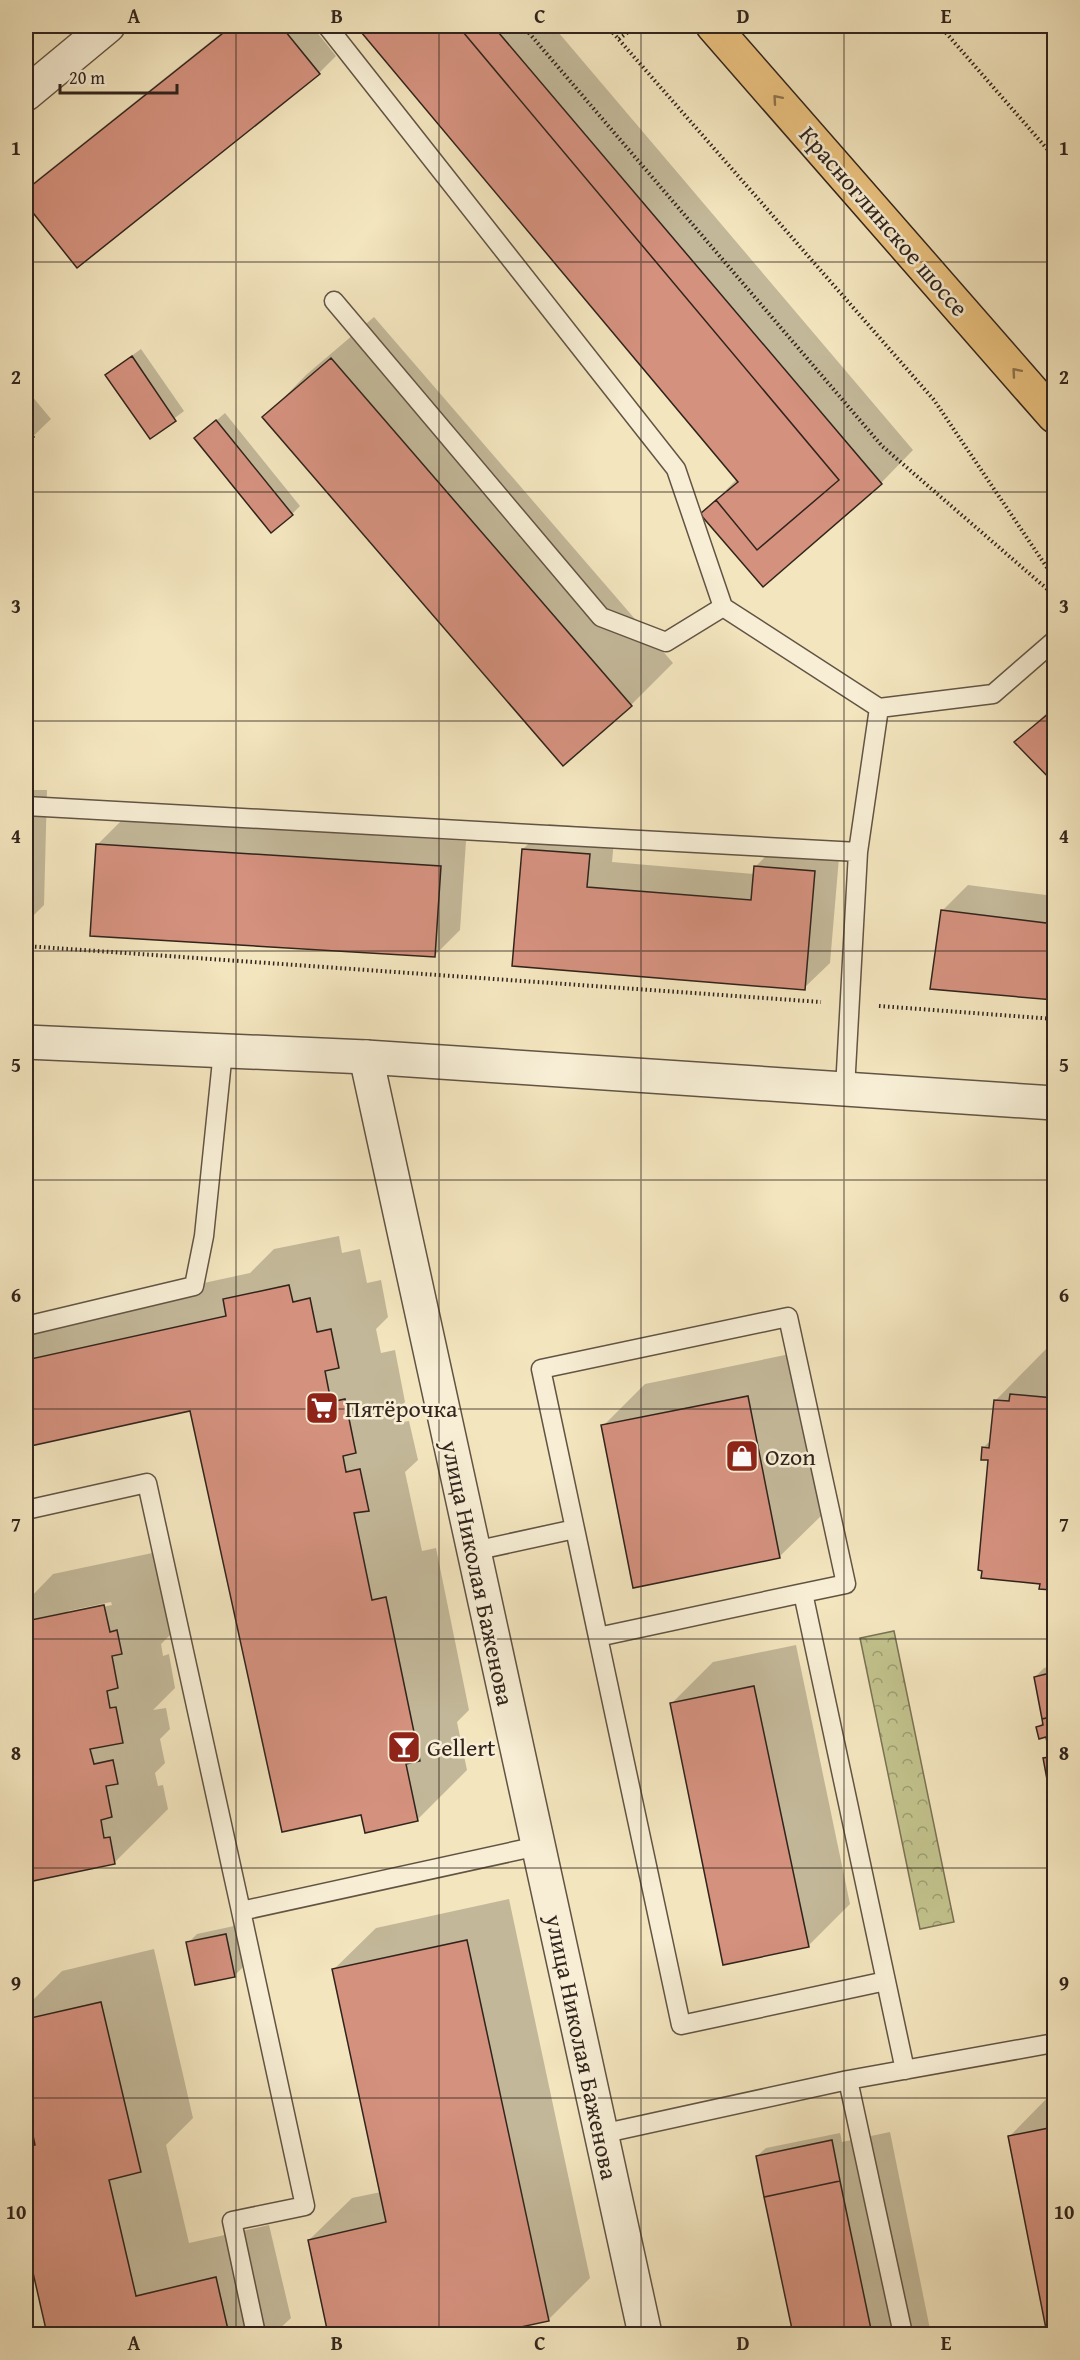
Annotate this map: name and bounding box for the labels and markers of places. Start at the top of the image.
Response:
supermarket icon: Пятёрочка [304,1390,340,1426]
place label: Пятёрочка [345,1391,458,1426]
shop icon: Ozon [724,1438,760,1474]
place label: Ozon [765,1439,816,1474]
bar icon: Gellert [386,1729,422,1765]
place label: Gellert [427,1730,496,1765]

